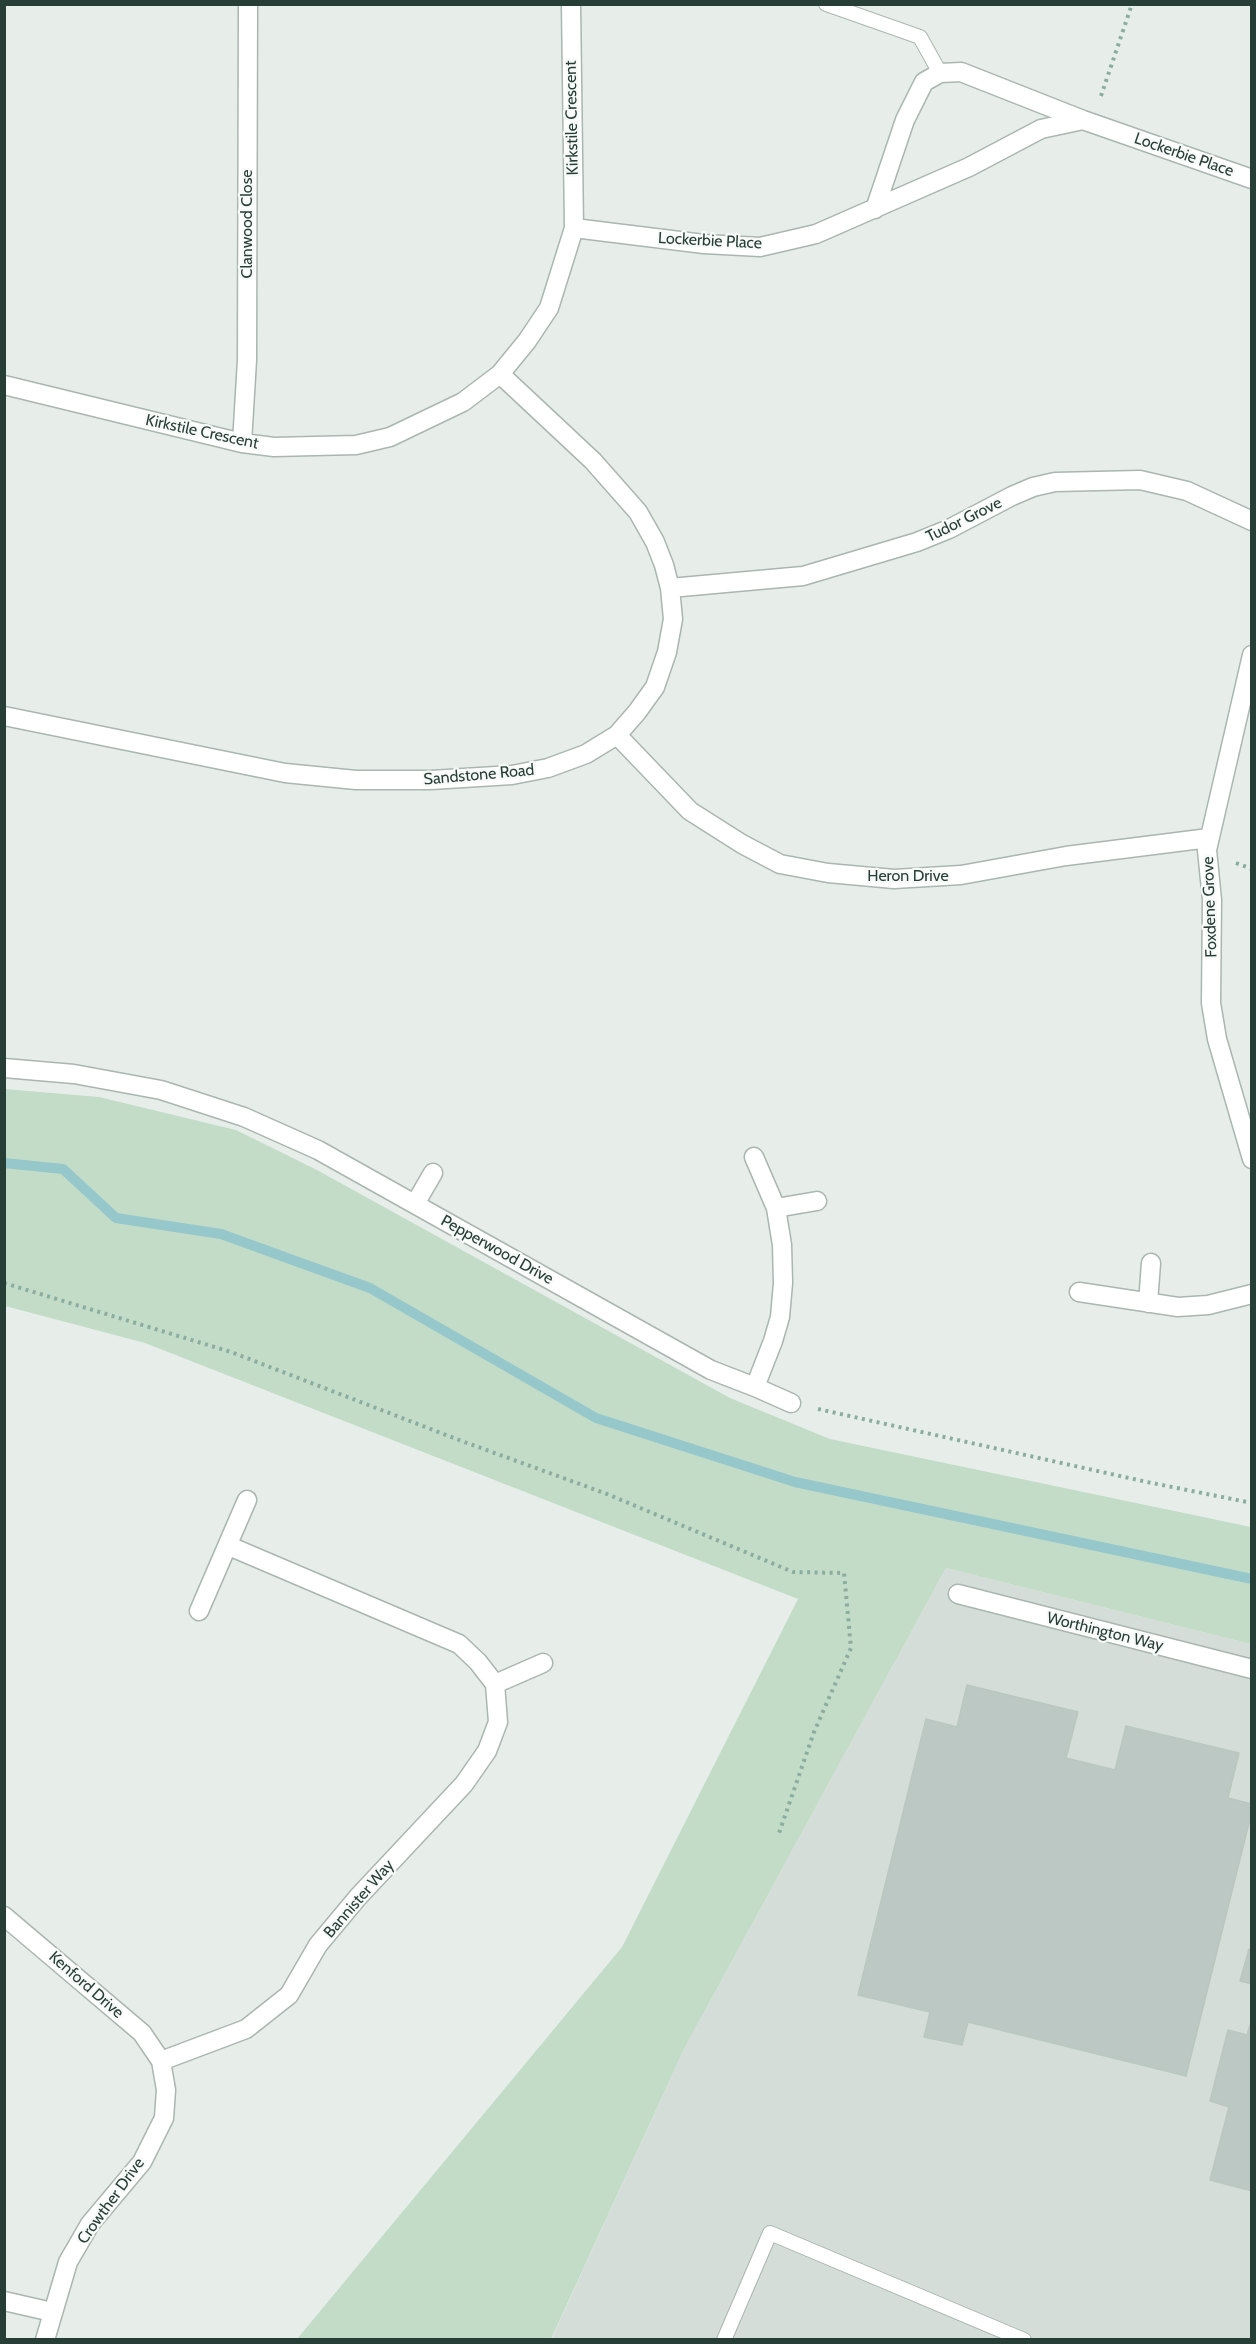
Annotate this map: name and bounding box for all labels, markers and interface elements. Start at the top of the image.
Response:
street label: Kirkstile Crescent [561,60,583,176]
street label: Lockerbie Place [1132,129,1236,181]
street label: Clanwood Close [237,170,257,278]
street label: Lockerbie Place [658,229,762,253]
street label: Kirkstile Crescent [144,411,260,453]
street label: Tudor Grove [923,493,1005,547]
street label: Sandstone Road [423,761,535,789]
street label: Foxdene Grove [1199,856,1221,958]
street label: Heron Drive [867,866,949,886]
street label: Pepperwood Drive [437,1211,557,1289]
street label: Worthington Way [1045,1608,1165,1656]
street label: Bannister Way [320,1856,398,1942]
street label: Kenford Drive [45,1947,127,2023]
street label: Crowther Drive [73,2154,149,2248]

